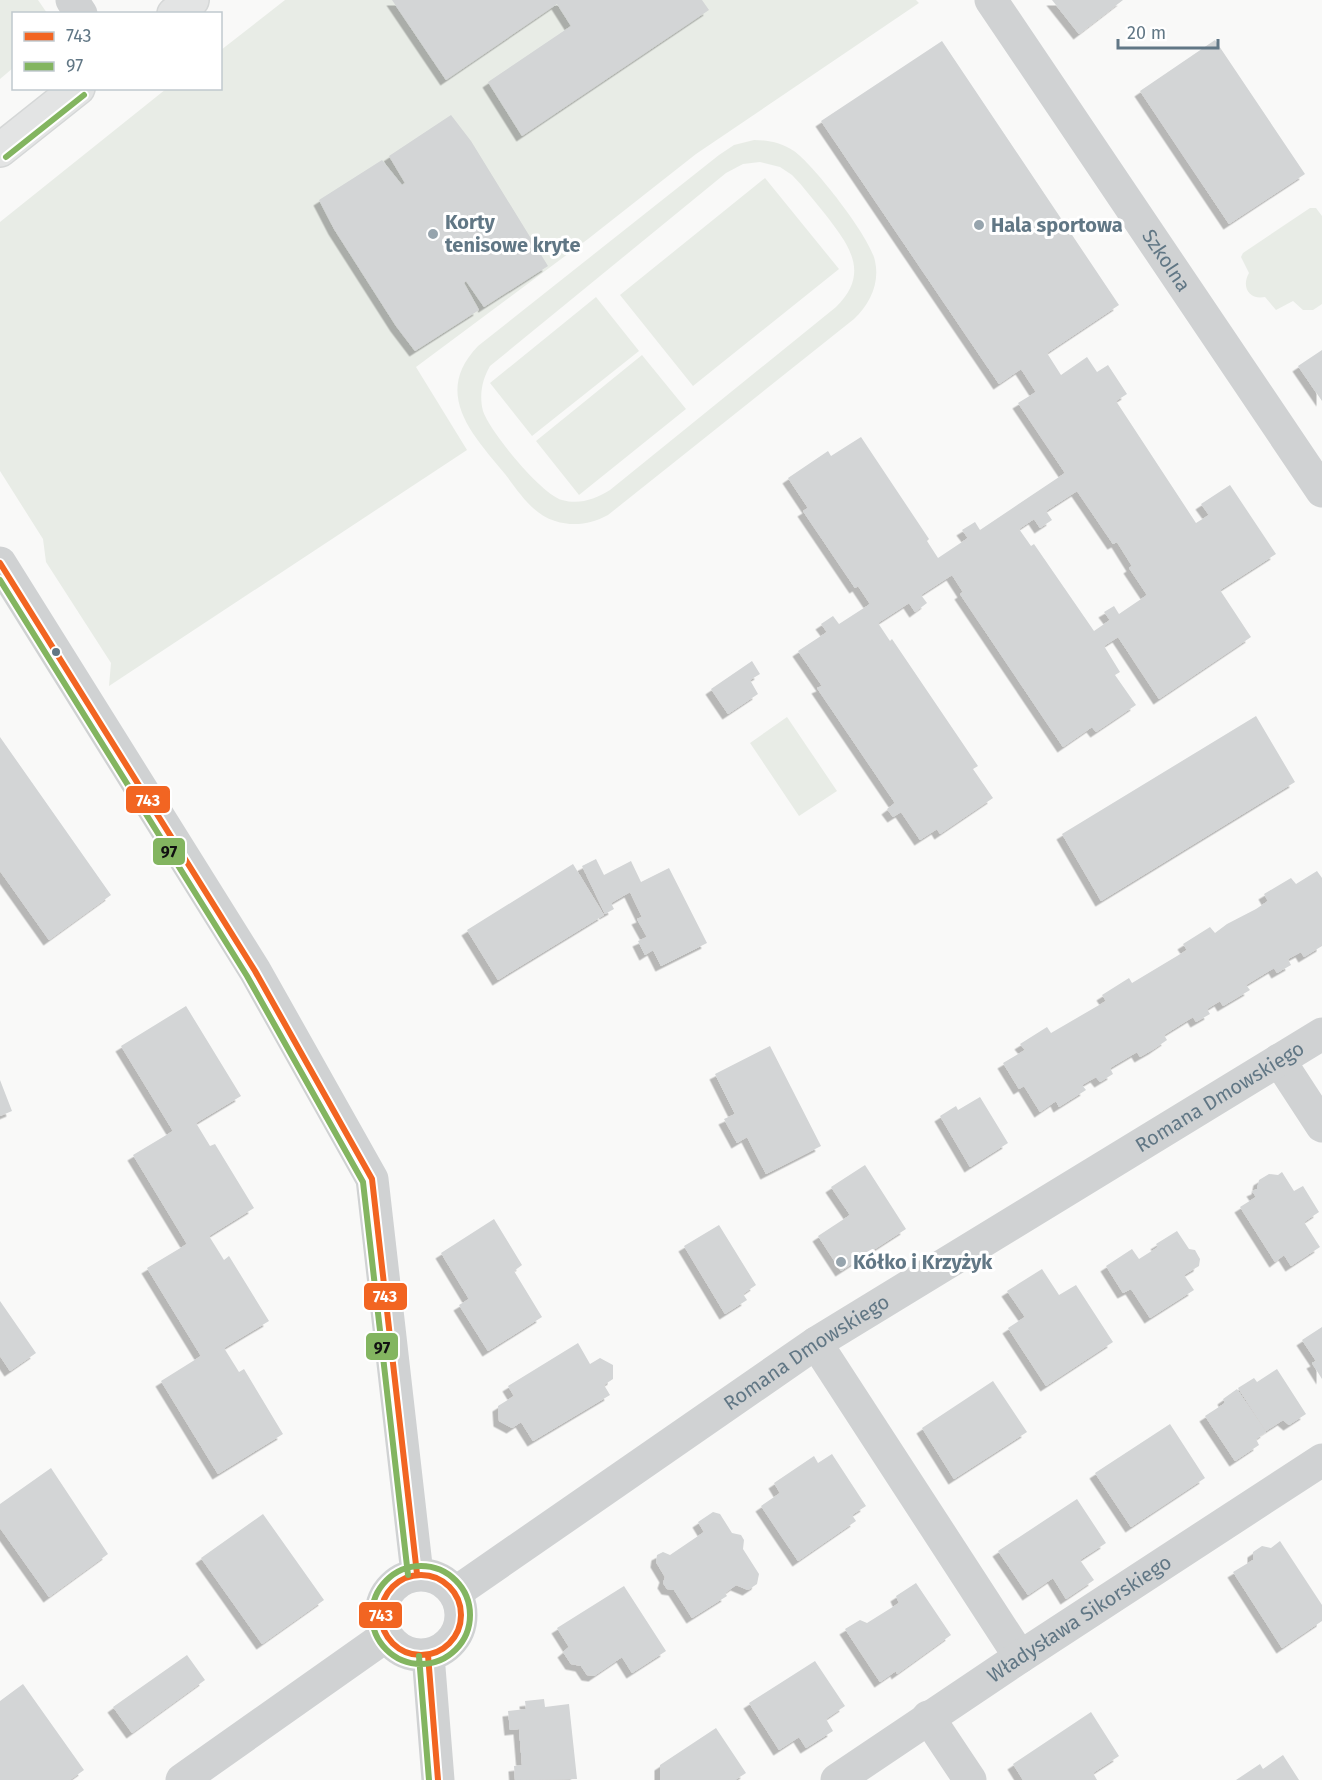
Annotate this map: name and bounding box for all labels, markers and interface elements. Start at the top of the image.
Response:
legend [12,12,222,90]
scale bar [1118,12,1218,50]
text: 20 m [1127,22,1166,44]
text: 743 [66,25,92,47]
text: 97 [66,55,83,77]
place label: Korty tenisowe kryte [445,210,581,257]
place label: Hala sportowa [991,213,1123,237]
marker: Hala sportowa [972,218,986,232]
street label: Szkolna [1137,225,1196,296]
marker: Korty tenisowe kryte [426,227,440,241]
unlabelled marker [50,646,62,658]
line badge: 743 [125,785,171,814]
text: 743 [136,791,160,810]
line badge: 97 [152,837,186,866]
text: 97 [161,842,178,861]
street label: Romana Dmowskiego [1131,1036,1308,1157]
place label: Kółko i Krzyżyk [853,1250,993,1274]
marker: Kółko i Krzyżyk [834,1255,848,1269]
line badge: 743 [363,1282,408,1311]
text: 743 [373,1287,397,1306]
street label: Romana Dmowskiego [719,1289,894,1415]
line badge: 97 [365,1332,399,1361]
text: 97 [374,1338,391,1357]
street label: Władysława Sikorskiego [983,1550,1176,1688]
line badge: 743 [358,1601,403,1629]
text: 743 [369,1606,393,1625]

